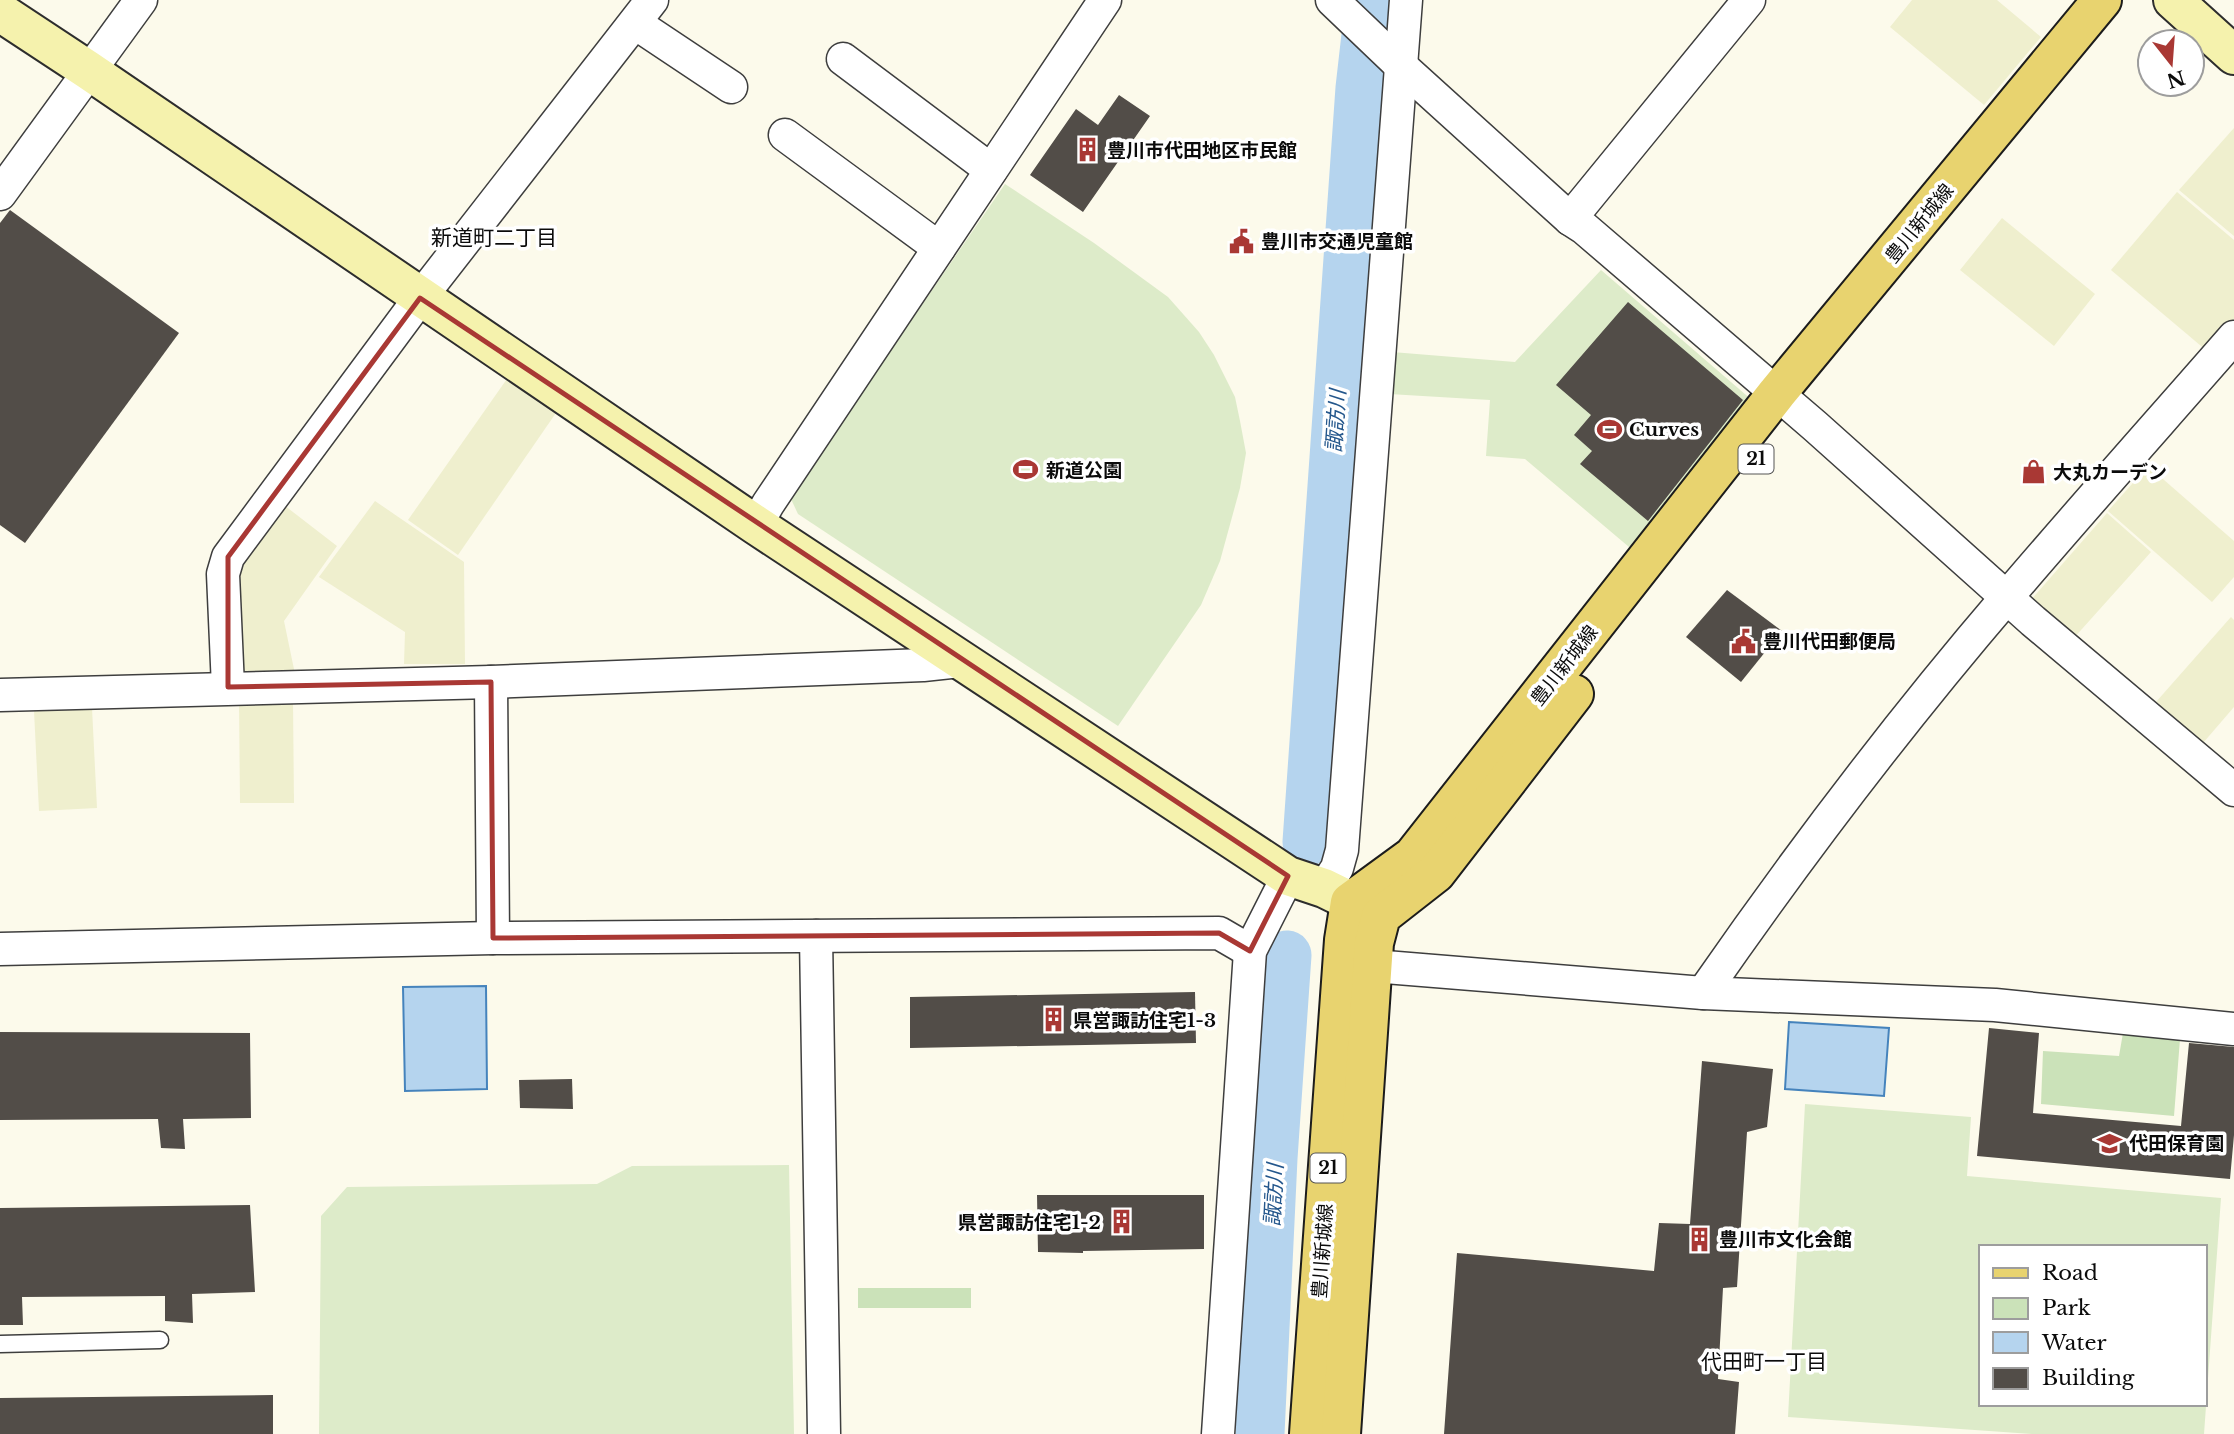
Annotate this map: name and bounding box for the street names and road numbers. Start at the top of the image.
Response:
street label: 豊川新城線 [1881,179,1958,267]
road number: 21 [1738,444,1774,474]
street label: 豊川新城線 [1526,621,1603,710]
road number: 21 [1310,1154,1346,1182]
street label: 豊川新城線 [1308,1203,1337,1299]

